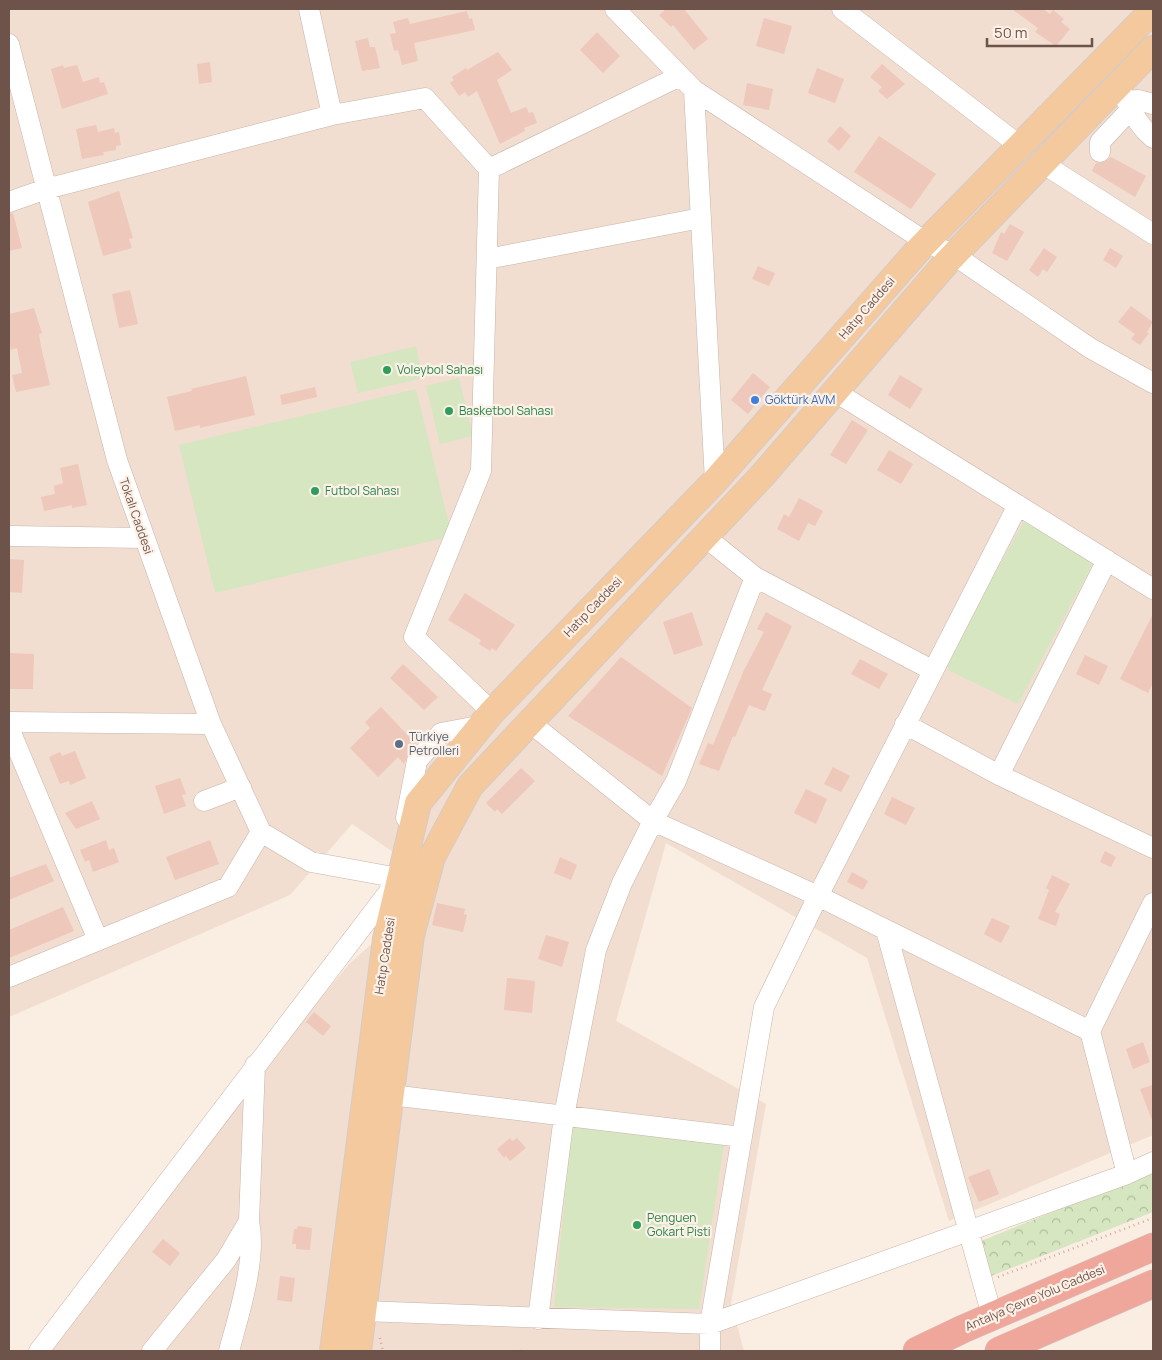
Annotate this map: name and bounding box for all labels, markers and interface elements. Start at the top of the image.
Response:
scale bar [987,15,1092,47]
text: 50 m [994,22,1028,43]
street label: Hatıp Caddesi [835,273,898,343]
place label: Voleybol Sahası [397,361,483,378]
marker: Voleybol Sahası [381,364,393,376]
place label: Göktürk AVM [765,391,835,408]
marker: Göktürk AVM [749,394,761,406]
place label: Basketbol Sahası [459,402,553,419]
marker: Basketbol Sahası [443,405,455,417]
street label: Tokalı Caddesi [115,475,157,556]
place label: Futbol Sahası [325,482,399,499]
marker: Futbol Sahası [309,485,321,497]
street label: Hatıp Caddesi [560,573,626,640]
place label: Türkiye Petrolleri [409,728,459,759]
marker: Türkiye Petrolleri [393,738,405,750]
street label: Hatıp Caddesi [370,916,399,996]
place label: Penguen Gokart Pisti [647,1209,711,1240]
marker: Penguen Gokart Pisti [631,1219,643,1231]
street label: Antalya Çevre Yolu Caddesi [962,1260,1107,1335]

